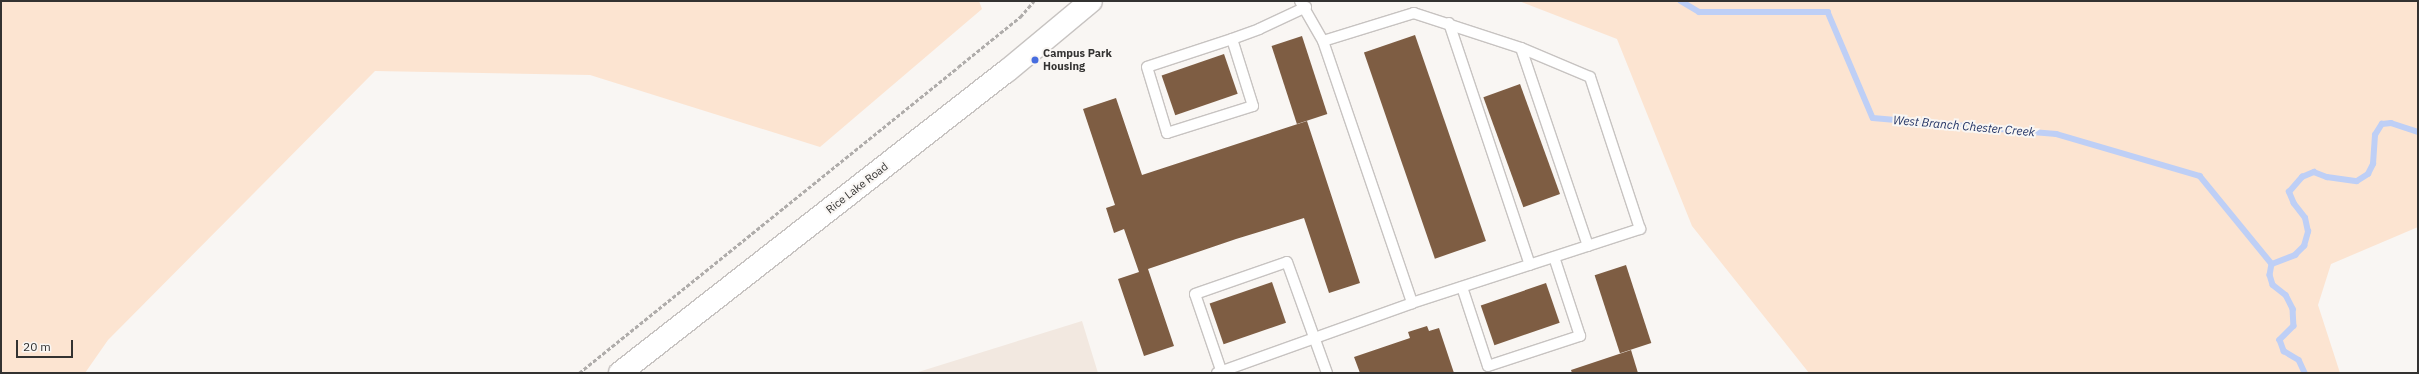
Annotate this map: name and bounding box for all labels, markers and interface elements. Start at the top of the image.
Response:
place label: Campus Park Housing [1043,47,1112,73]
marker: Campus Park Housing [1030,55,1040,65]
water label: West Branch Chester Creek [1893,113,2035,139]
street label: Rice Lake Road [823,160,891,216]
scale bar [18,332,75,358]
text: 20 m [23,339,51,354]

